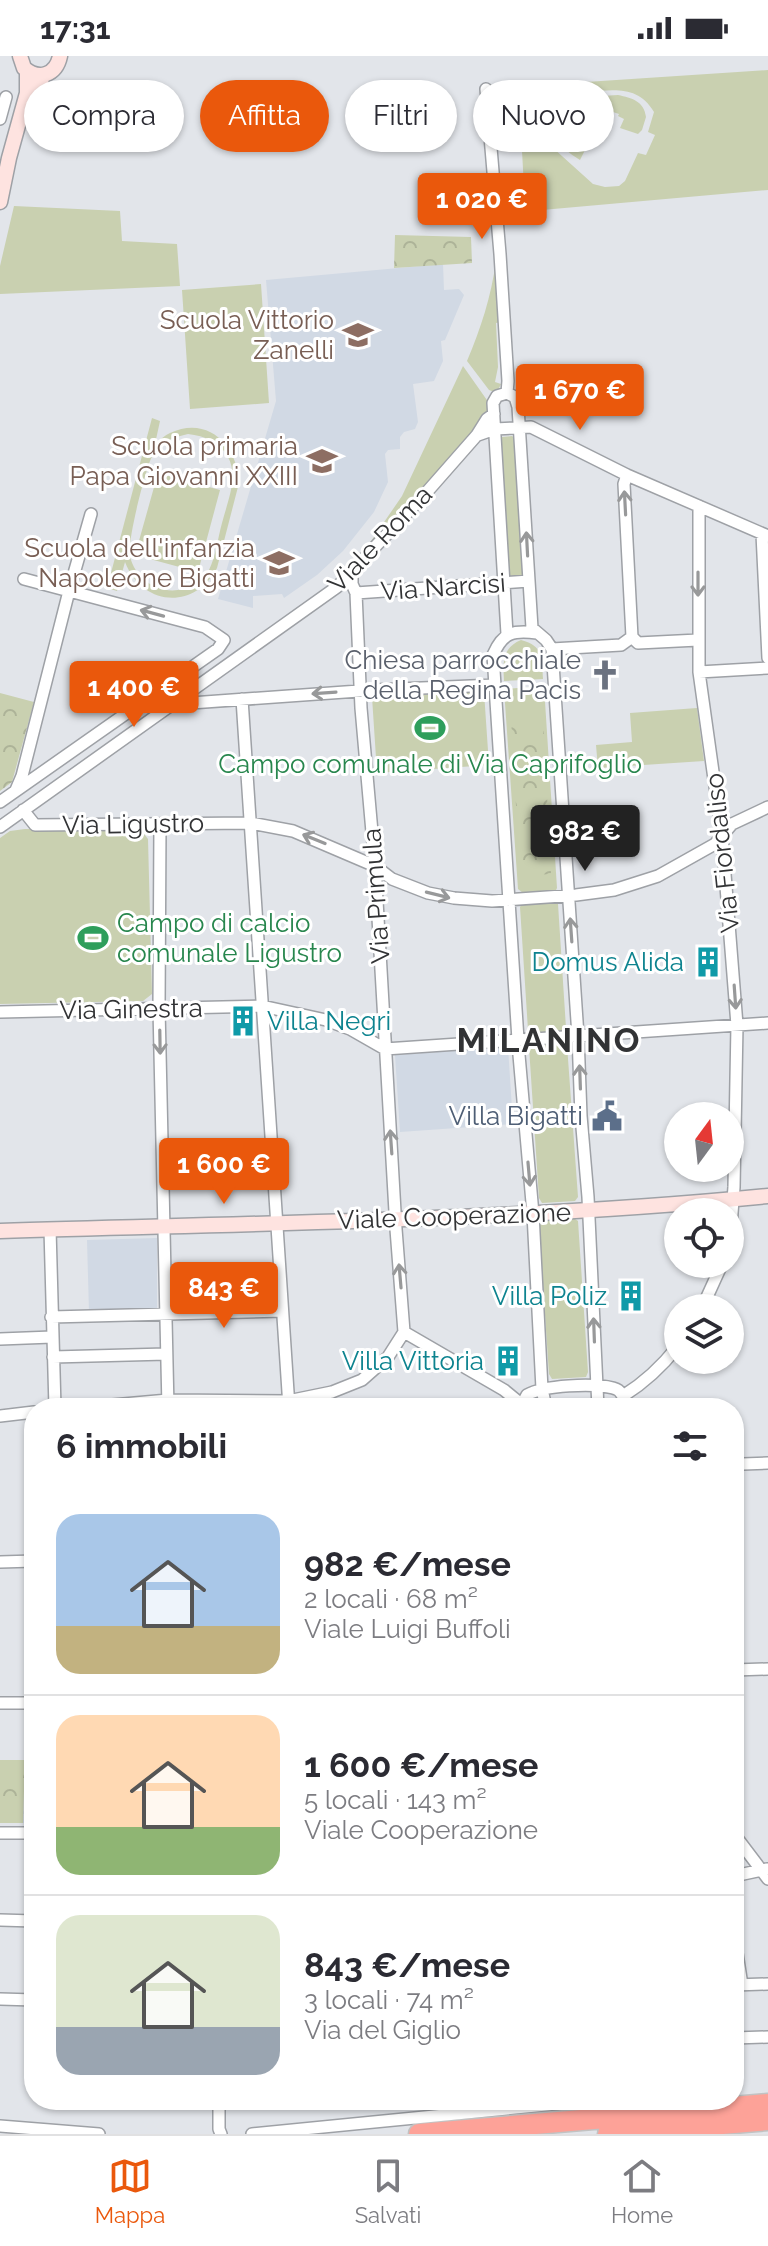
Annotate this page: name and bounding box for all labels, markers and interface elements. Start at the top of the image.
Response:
text: 17:31 [40,11,111,46]
chip: Compra [24,80,184,152]
chip: Affitta [200,80,329,152]
chip: Filtri [345,80,457,152]
chip: Nuovo [473,80,614,152]
pin: 1 020 € [408,173,556,241]
text: 1 020 € [436,184,528,214]
place label: Scuola Vittorio Zanelli [160,305,334,365]
school or university icon: Scuola Vittorio Zanelli [341,318,375,352]
pin: 1 670 € [506,364,654,432]
text: 1 670 € [534,375,626,405]
place label: Scuola primaria Papa Giovanni XXIII [69,431,298,491]
school or university icon: Scuola primaria Papa Giovanni XXIII [305,444,339,478]
street label: Viale Roma [322,479,438,599]
one-way arrow [618,490,633,517]
one-way arrow [519,531,534,558]
place label: Scuola dell'infanzia Napoleone Bigatti [24,533,255,593]
school or university icon: Scuola dell'infanzia Napoleone Bigatti [262,546,296,580]
street label: Via Narcisi [380,568,506,606]
one-way arrow [690,570,706,597]
one-way arrow [140,604,166,619]
place label: Chiesa parrocchiale della Regina Pacis [344,645,581,705]
church icon: Chiesa parrocchiale della Regina Pacis [588,658,622,692]
pin: 1 400 € [60,661,208,729]
text: 1 400 € [88,672,180,702]
one-way arrow [311,686,338,701]
sports icon: Campo comunale di Via Caprifoglio [413,711,447,745]
place label: Campo comunale di Via Caprifoglio [218,749,642,779]
street label: Via Fiordaliso [699,772,745,934]
pin: 982 € [529,805,641,873]
street label: Via Ligustro [62,808,204,840]
text: 982 € [549,816,621,846]
street label: Via Primula [356,827,396,965]
one-way arrow [302,831,327,846]
one-way arrow [425,888,451,903]
place label: Campo di calcio comunale Ligustro [117,908,342,968]
one-way arrow [563,917,578,944]
sports icon: Campo di calcio comunale Ligustro [76,921,110,955]
building icon: Domus Alida [691,945,725,979]
place label: Domus Alida [532,947,684,977]
one-way arrow [728,983,743,1010]
street label: Via Ginestra [59,993,203,1025]
building icon: Villa Negri [226,1004,260,1038]
place label: Villa Negri [267,1006,391,1036]
district label: MILANINO [456,1020,642,1060]
one-way arrow [152,1028,167,1055]
one-way arrow [572,1064,587,1091]
public building icon: Villa Bigatti [590,1099,624,1133]
place label: Villa Bigatti [449,1101,583,1131]
north arrow [664,1102,744,1182]
map controls [664,1102,744,1374]
one-way arrow [383,1129,398,1156]
pin: 1 600 € [150,1138,298,1206]
text: 1 600 € [177,1149,271,1179]
one-way arrow [521,1160,536,1187]
street label: Viale Cooperazione [336,1197,572,1235]
button: locate [664,1198,744,1278]
pin: 843 € [168,1262,280,1330]
one-way arrow [392,1263,407,1289]
text: 843 € [188,1273,260,1303]
building icon: Villa Poliz [614,1279,648,1313]
place label: Villa Poliz [492,1281,607,1311]
button: layers [664,1294,744,1374]
one-way arrow [586,1317,601,1344]
building icon: Villa Vittoria [491,1344,525,1378]
place label: Villa Vittoria [342,1346,484,1376]
icon: filters [668,1424,712,1468]
text: 6 immobili [56,1426,227,1466]
text: 982 €/mese [304,1544,511,1584]
icon: home [120,1546,216,1642]
text: 2 locali · 68 m² [304,1584,478,1614]
text: Viale Luigi Buffoli [304,1614,511,1644]
text: 1 600 €/mese [304,1745,538,1785]
icon: home [120,1747,216,1843]
text: 5 locali · 143 m² [304,1785,487,1815]
text: Viale Cooperazione [304,1815,538,1845]
text: 843 €/mese [304,1945,510,1985]
icon: home [120,1947,216,2043]
text: 3 locali · 74 m² [304,1985,474,2015]
text: Via del Giglio [304,2015,461,2045]
tab: Mappa [95,2154,165,2228]
tab: Salvati [355,2154,421,2228]
tab: Home [611,2154,673,2228]

